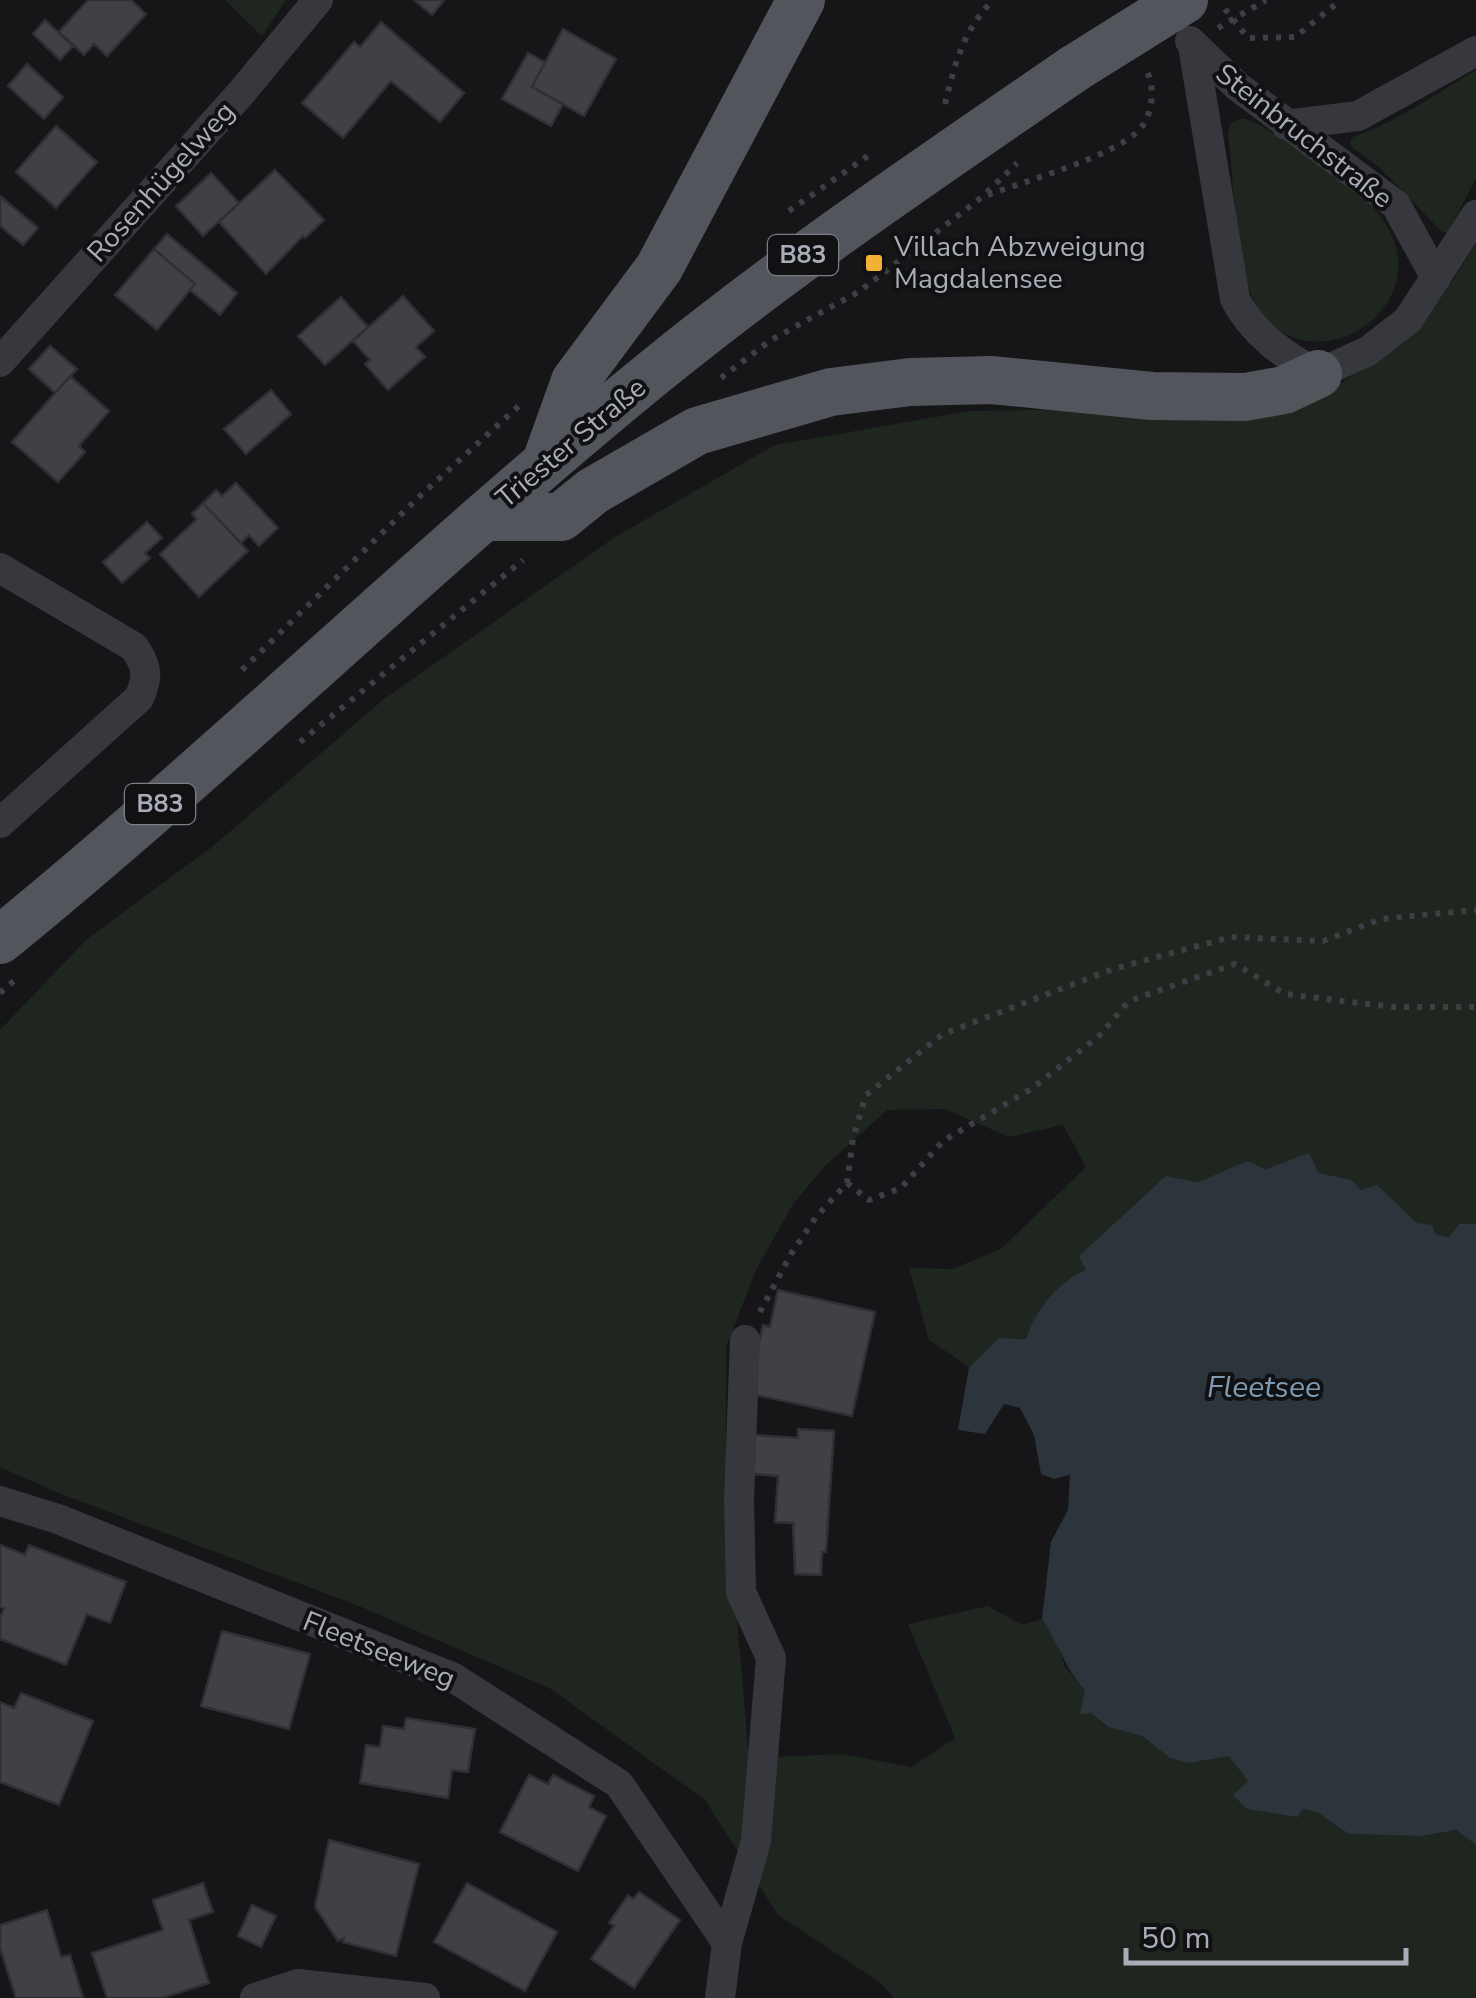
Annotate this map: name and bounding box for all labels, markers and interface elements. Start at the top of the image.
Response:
street label: Steinbruchstraße [1208,55,1400,217]
street label: Rosenhügelweg [79,94,243,270]
place label: Villach Abzweigung Magdalensee [893,228,1146,298]
road number: B83 [768,235,838,275]
marker: Villach Abzweigung Magdalensee [863,252,885,274]
street label: Triester Straße [488,369,654,517]
road number: B83 [125,784,195,824]
water label: Fleetsee [1207,1367,1321,1408]
street label: Fleetseeweg [297,1602,461,1698]
scale bar [1126,1903,1406,1965]
text: 50 m [1141,1918,1210,1959]

